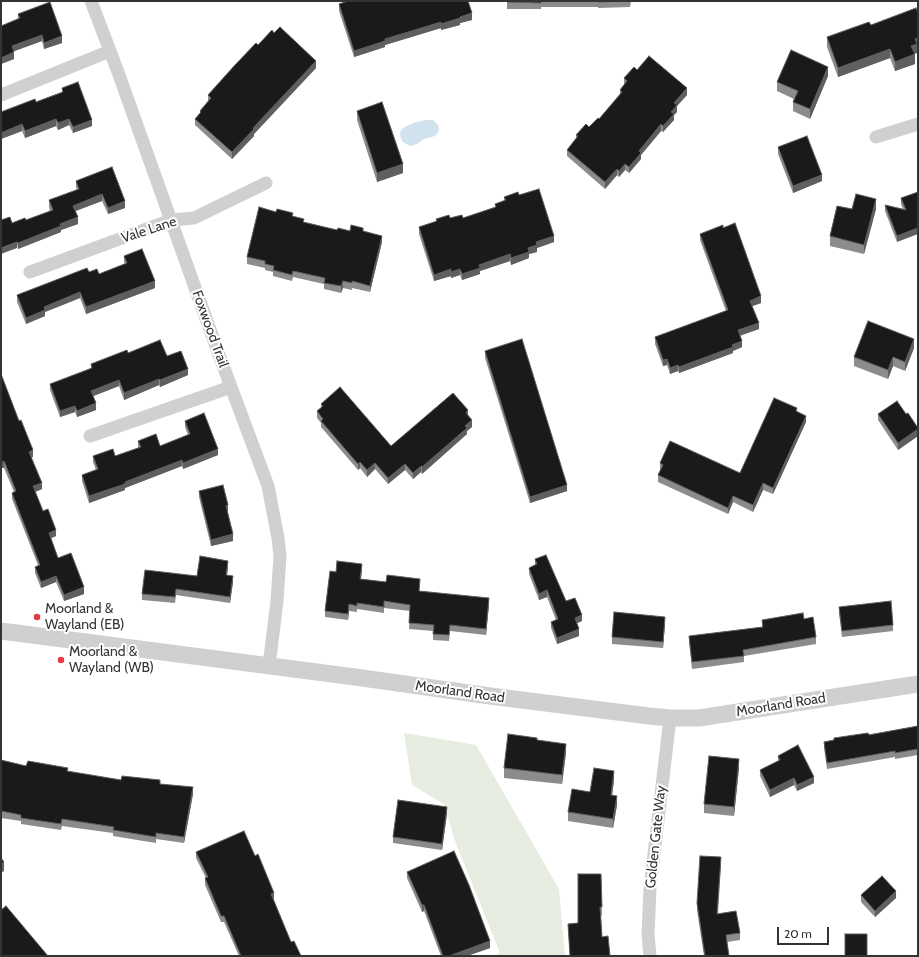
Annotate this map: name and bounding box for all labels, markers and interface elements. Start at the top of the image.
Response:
street label: Vale Lane [119,213,179,247]
street label: Foxwood Trail [188,288,232,370]
place label: Moorland & Wayland (EB) [45,601,124,634]
marker: Moorland & Wayland (EB) [32,612,42,622]
place label: Moorland & Wayland (WB) [69,644,154,676]
marker: Moorland & Wayland (WB) [56,655,66,665]
street label: Moorland Road [414,677,506,707]
street label: Moorland Road [735,690,827,720]
street label: Golden Gate Way [642,785,670,889]
scale bar [779,919,831,945]
text: 20 m [784,926,812,941]

